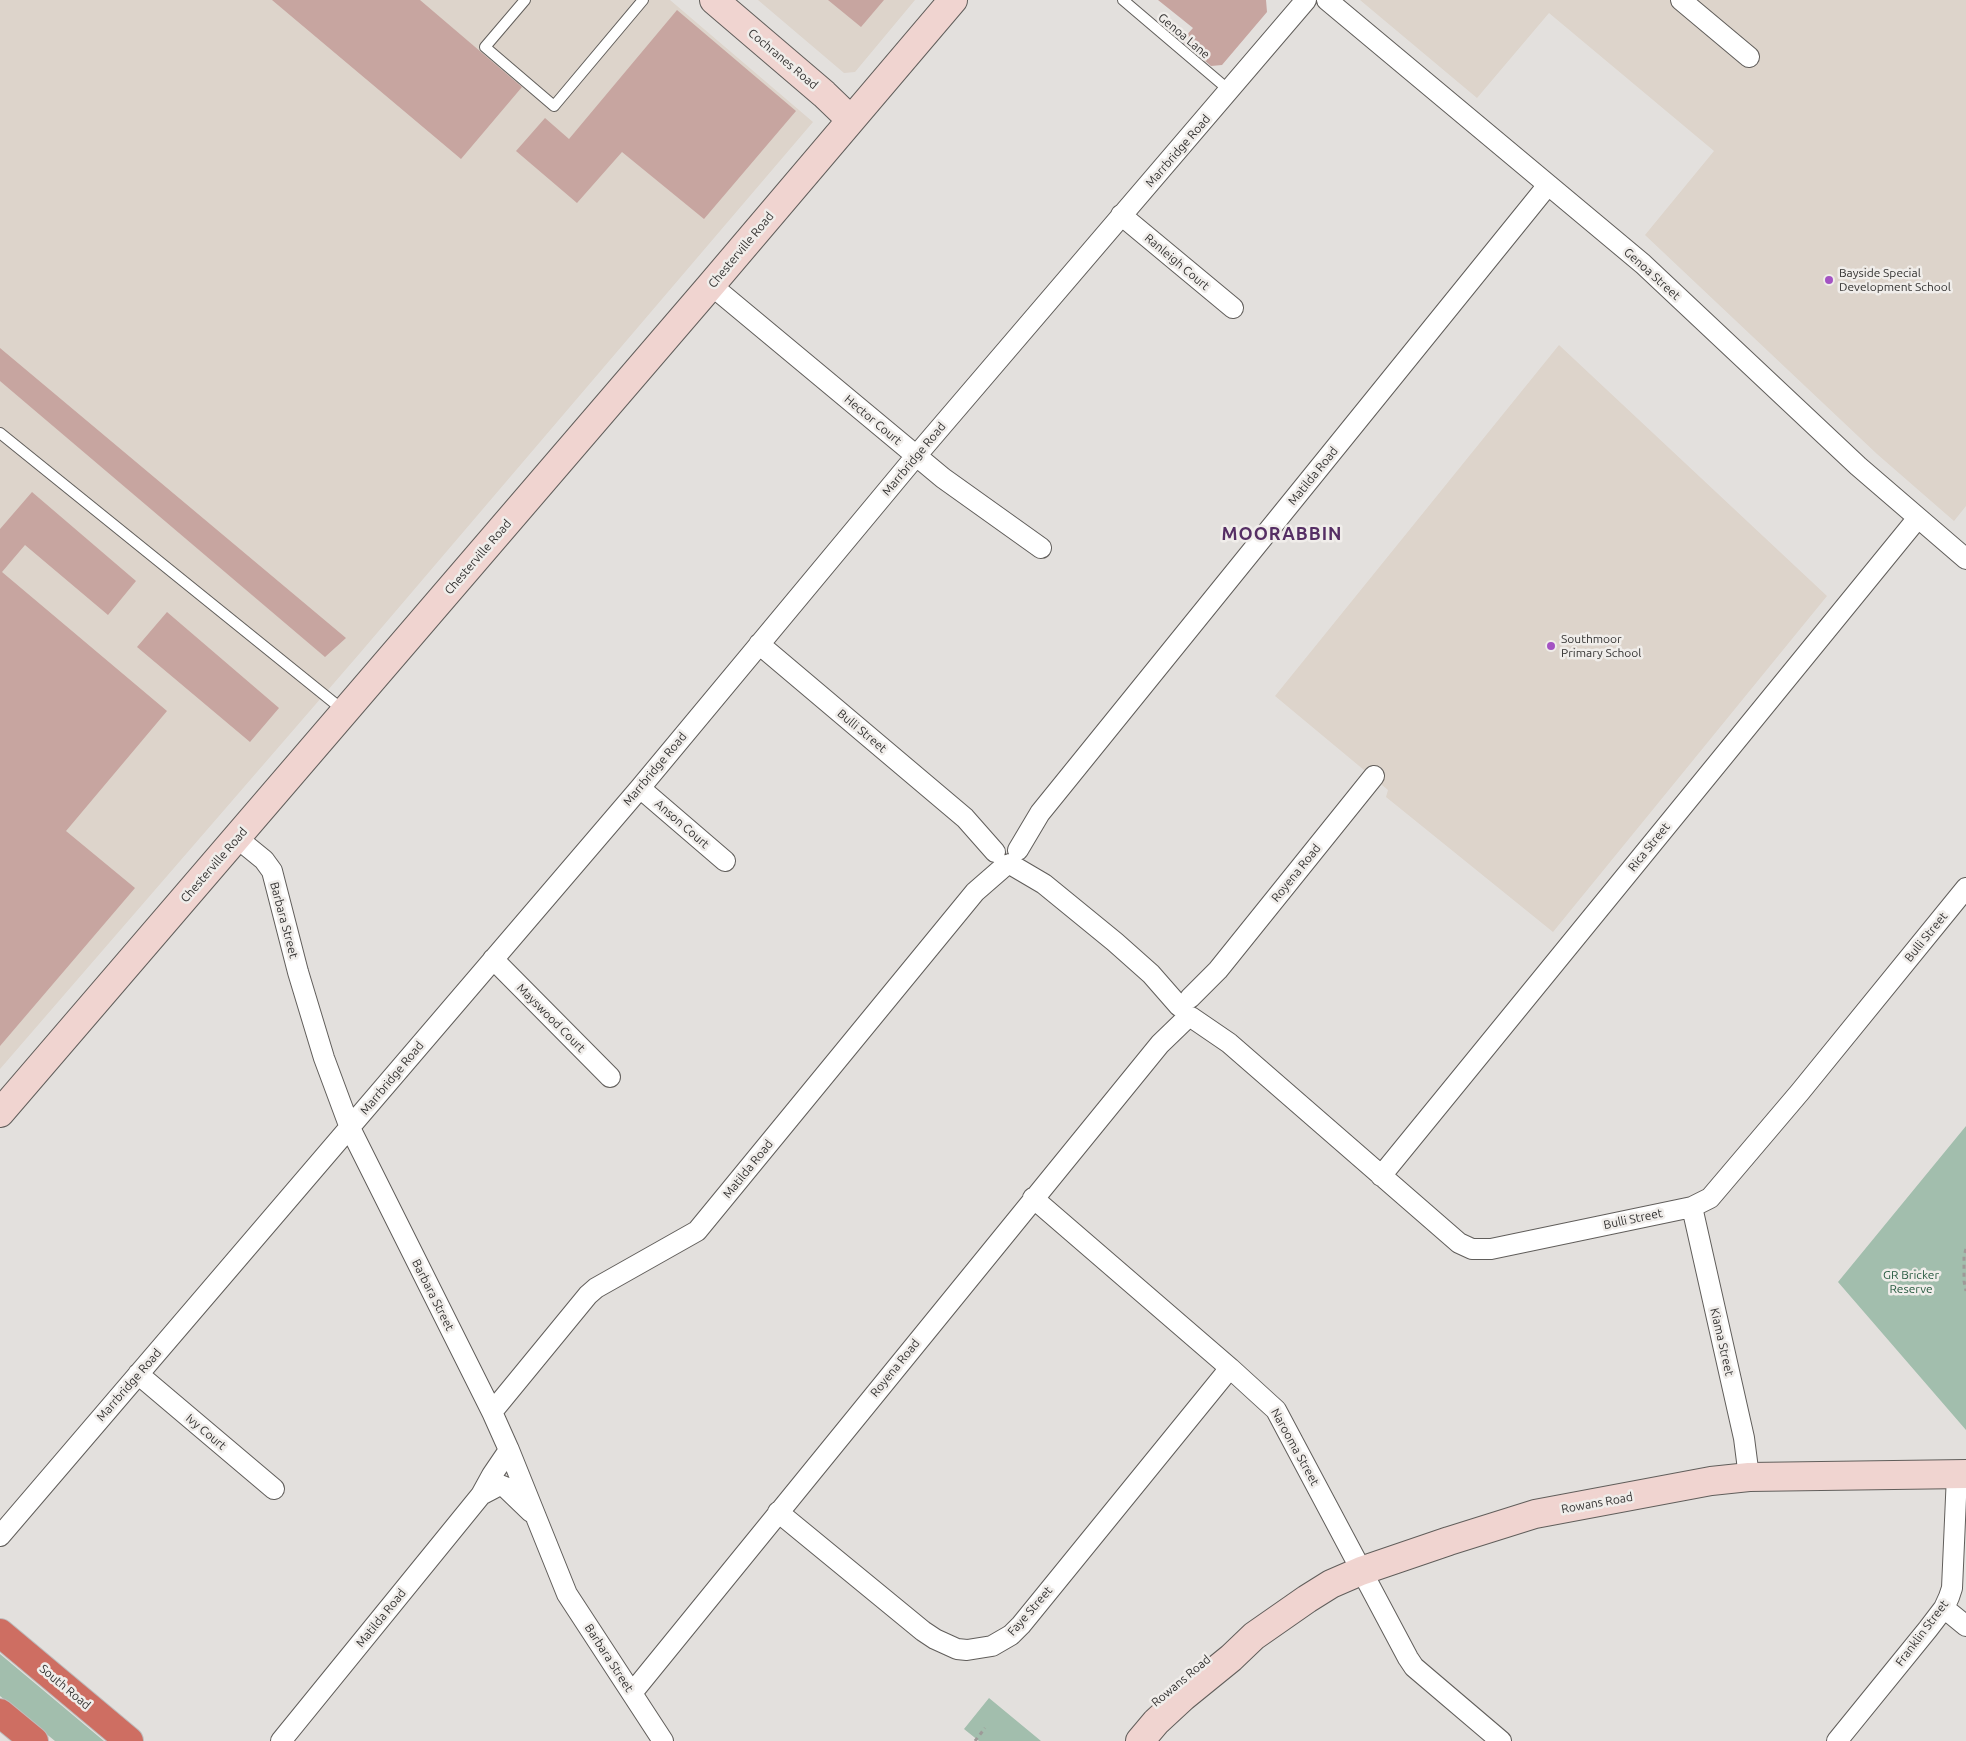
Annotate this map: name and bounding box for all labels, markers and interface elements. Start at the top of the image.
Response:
street label: Genoa Lane [1155,10,1213,62]
street label: Cochranes Road [745,26,821,92]
street label: Marrbridge Road [1143,112,1213,190]
street label: Chesterville Road [705,209,777,291]
street label: Ranleigh Court [1142,231,1212,293]
street label: Genoa Street [1621,245,1683,303]
place label: Bayside Special Development School [1839,266,1951,294]
marker: Bayside Special Development School [1823,274,1835,286]
street label: Hector Court [842,392,904,448]
street label: Marrbridge Road [879,419,949,499]
street label: Matilda Road [1285,444,1341,508]
street label: Chesterville Road [442,517,514,597]
district label: MOORABBIN [1220,523,1344,545]
place label: Southmoor Primary School [1561,632,1641,660]
marker: Southmoor Primary School [1545,640,1557,652]
street label: Bulli Street [834,706,890,756]
street label: Marrbridge Road [620,729,690,809]
street label: Anson Court [652,797,712,851]
street label: Rica Street [1625,820,1673,874]
street label: Chesterville Road [178,825,250,905]
street label: Royena Road [1268,841,1324,905]
street label: Barbara Street [267,880,301,960]
street label: Bulli Street [1902,909,1950,965]
street label: Mayswood Court [514,981,588,1055]
street label: Marrbridge Road [357,1038,427,1118]
street label: Matilda Road [720,1137,776,1201]
street label: Bulli Street [1602,1206,1664,1232]
street label: Barbara Street [409,1257,457,1333]
park label: GR Bricker Reserve [1883,1268,1939,1296]
street label: Kiama Street [1707,1307,1737,1377]
street label: Royena Road [867,1336,923,1400]
street label: Marrbridge Road [94,1346,164,1424]
street label: Narooma Street [1268,1406,1322,1488]
street label: Ivy Court [183,1411,229,1453]
street label: Rowans Road [1560,1490,1634,1516]
street label: Faye Street [1005,1583,1055,1639]
street label: Matilda Road [353,1586,409,1650]
street label: Franklin Street [1893,1597,1951,1669]
street label: Barbara Street [582,1621,636,1695]
street label: Rowans Road [1149,1652,1213,1710]
street label: South Road [37,1662,93,1712]

